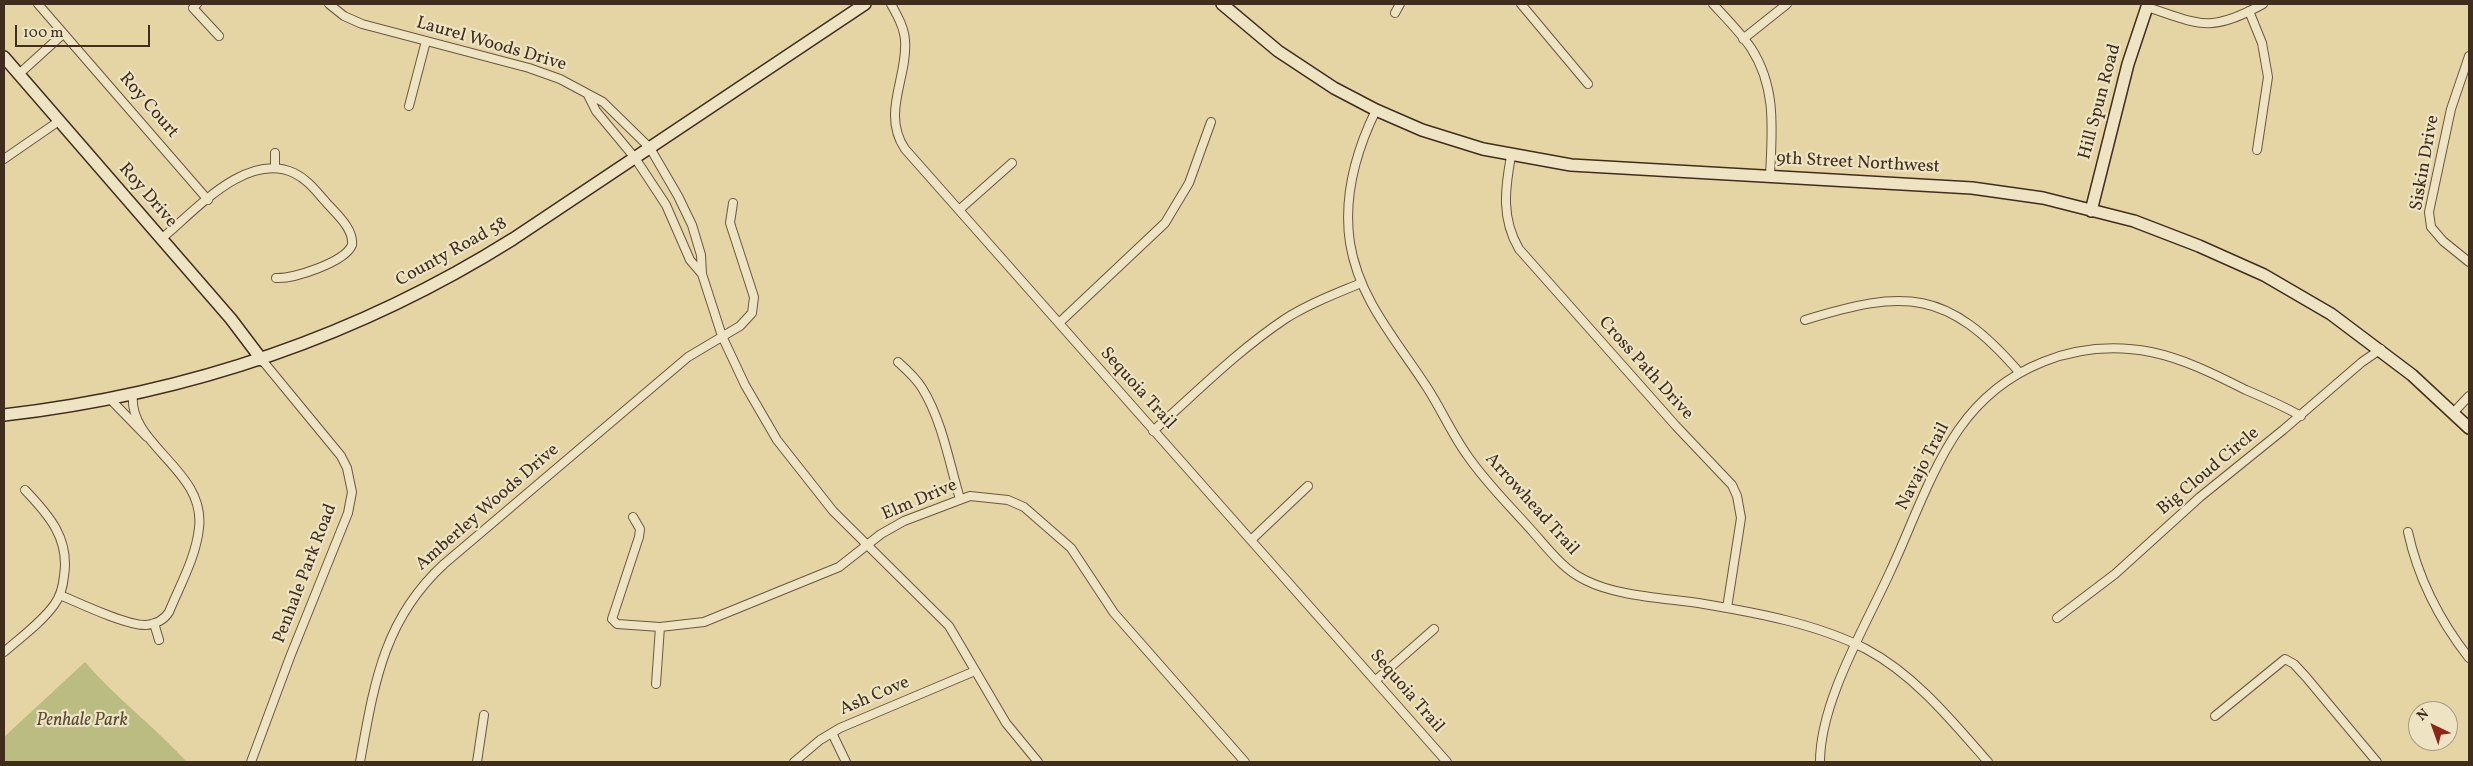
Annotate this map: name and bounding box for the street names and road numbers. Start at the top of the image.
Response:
street label: Laurel Woods Drive [413,13,569,77]
street label: Hill Spun Road [2075,42,2127,162]
street label: Roy Court [114,69,182,143]
street label: Siskin Drive [2407,114,2445,212]
street label: 9th Street Northwest [1776,149,1940,179]
street label: Roy Drive [113,159,181,233]
street label: County Road 58 [393,214,511,292]
street label: Cross Path Drive [1593,313,1697,425]
street label: Sequoia Trail [1094,343,1180,435]
street label: Navajo Trail [1893,419,1955,515]
street label: Big Cloud Circle [2154,423,2264,521]
street label: Amberley Woods Drive [412,440,564,576]
street label: Arrowhead Trail [1479,449,1583,561]
street label: Elm Drive [879,475,961,527]
street label: Penhale Park Road [269,501,343,647]
street label: Sequoia Trail [1364,646,1448,738]
street label: Ash Cove [837,673,913,721]

